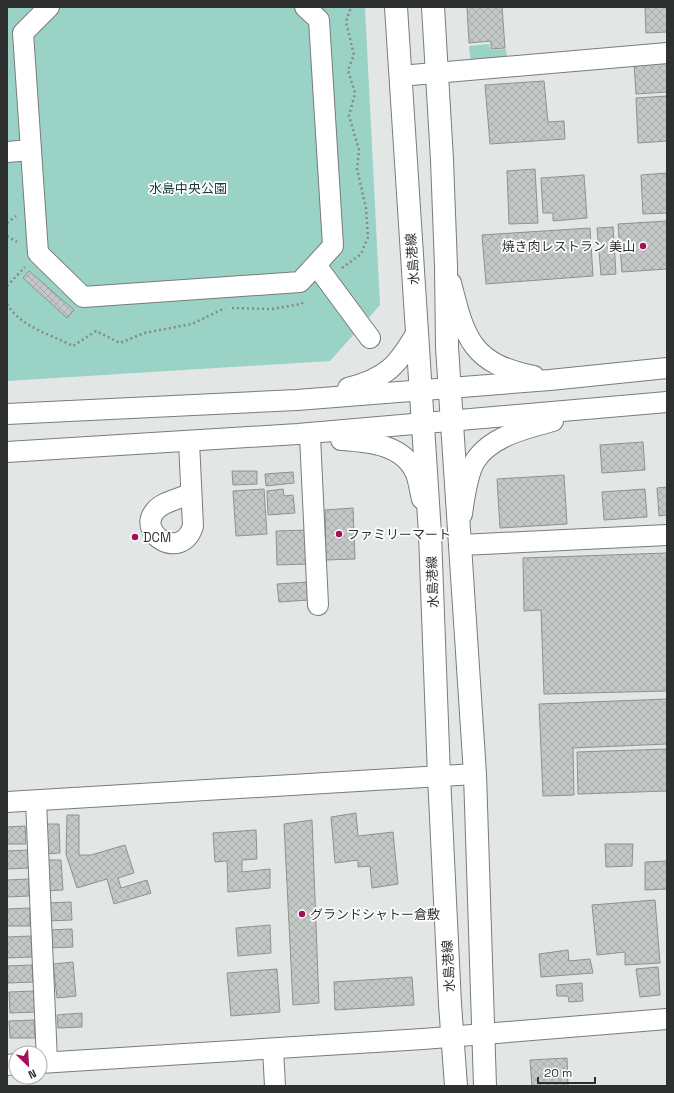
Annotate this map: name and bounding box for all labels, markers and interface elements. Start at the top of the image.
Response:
park label: 水島中央公園 [149,180,227,197]
street label: 水島港線 [402,232,423,286]
place label: 焼き肉レストラン 美山 [502,238,635,255]
marker: 焼き肉レストラン 美山 [638,241,648,251]
place label: ファミリーマート [347,526,451,543]
place label: DCM [143,529,171,546]
marker: ファミリーマート [334,529,344,539]
marker: DCM [130,532,140,542]
street label: 水島港線 [423,556,442,608]
place label: グランドシャトー倉敷 [310,906,440,923]
marker: グランドシャトー倉敷 [297,909,307,919]
street label: 水島港線 [439,940,458,992]
north arrow [8,1045,48,1085]
scale bar [538,1059,595,1085]
text: 20 m [544,1065,572,1081]
text: N [26,1066,39,1082]

